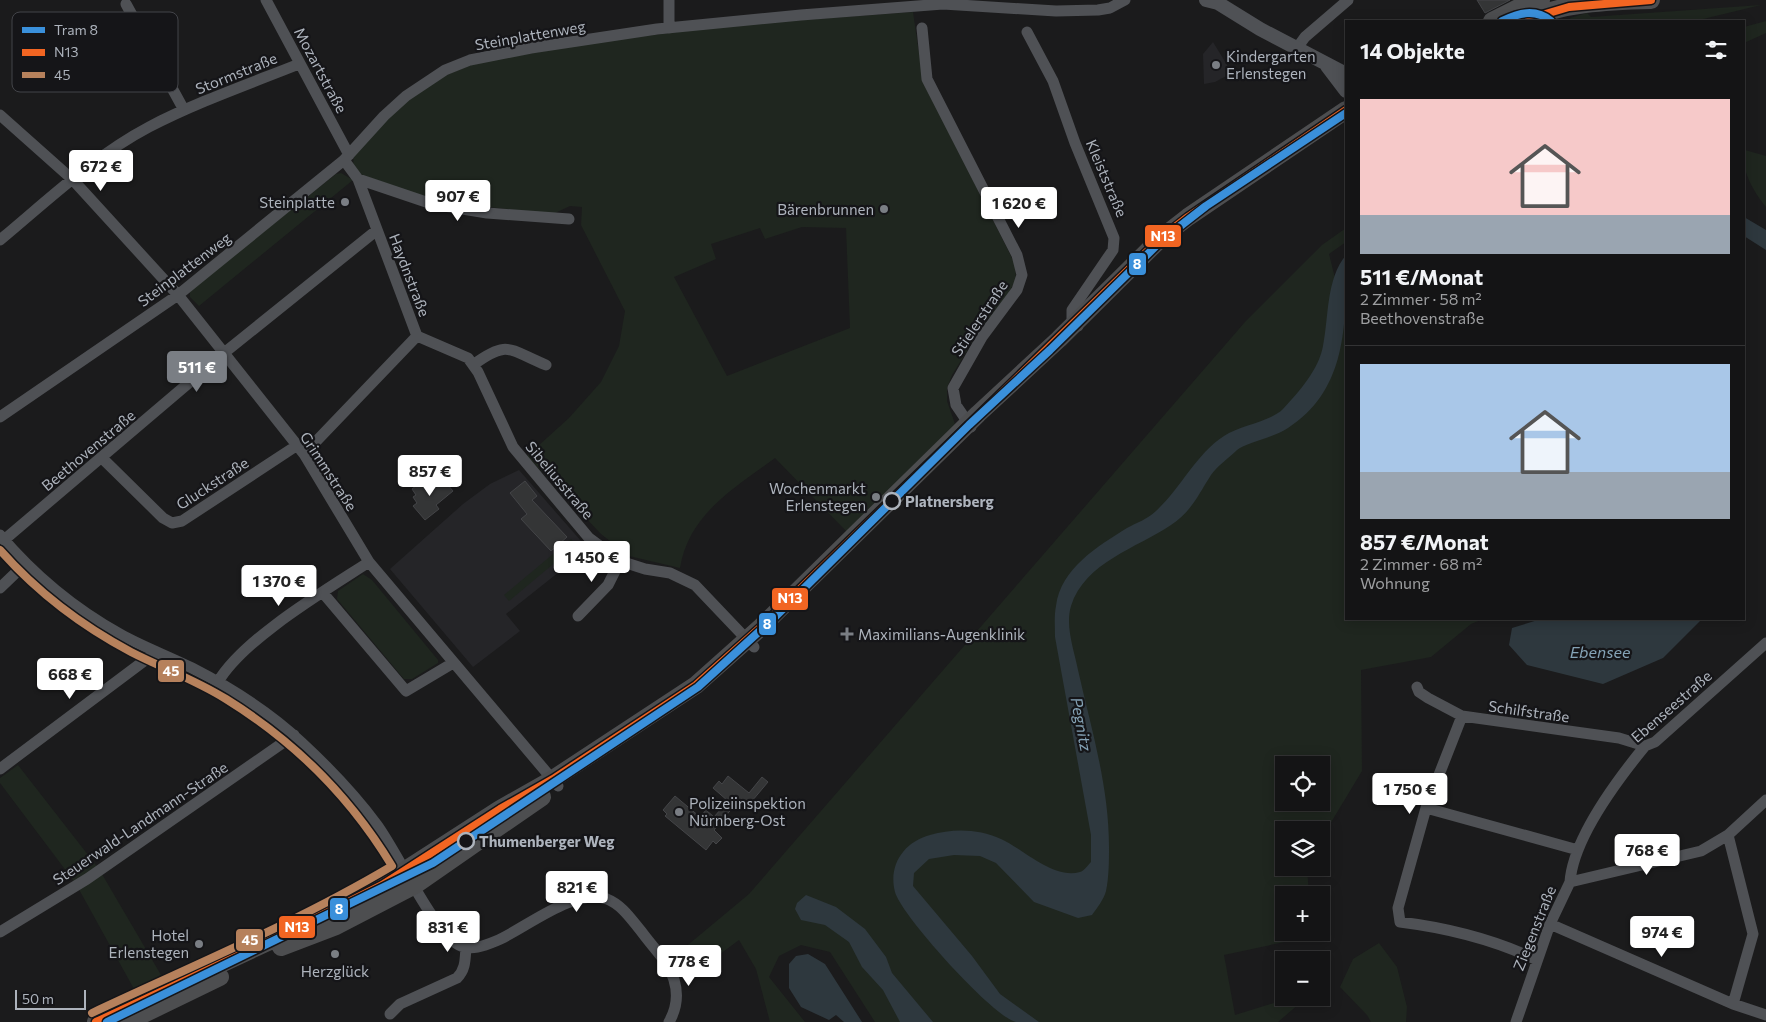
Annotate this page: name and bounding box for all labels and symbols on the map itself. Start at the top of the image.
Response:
legend [12,12,178,92]
street label: Steinplattenweg [473,16,587,54]
text: Tram 8 [54,21,98,38]
street label: Mozartstraße [291,24,351,116]
text: N13 [54,43,79,60]
place label: Kindergarten Erlenstegen [1226,47,1316,82]
street label: Stormstraße [193,48,279,98]
marker: Kindergarten Erlenstegen [1210,59,1222,71]
text: 45 [54,66,70,83]
street label: Kleiststraße [1083,137,1131,219]
pin: 672 € [66,150,136,192]
pin: 907 € [423,180,493,222]
pin: 1 620 € [973,186,1065,229]
place label: Steinplatte [259,193,335,211]
marker: Steinplatte [339,196,351,208]
place label: Bärenbrunnen [777,200,874,218]
marker: Bärenbrunnen [878,203,890,215]
line badge: N13 [1144,224,1182,248]
text: N13 [1151,227,1176,244]
street label: Steinplattenweg [134,228,234,310]
street label: Haydnstraße [386,231,434,319]
line badge: 8 [1128,252,1147,276]
text: 8 [1133,255,1142,272]
street label: Stielerstraße [947,277,1011,359]
pin: 511 € [162,350,232,393]
street label: Beethovenstraße [38,406,138,494]
street label: Grimmstraße [297,428,361,514]
street label: Sibeliusstraße [522,437,598,523]
street label: Gluckstraße [173,453,252,513]
pin: 857 € [395,454,465,497]
place label: Wochenmarkt Erlenstegen [769,479,866,514]
marker: Wochenmarkt Erlenstegen [870,491,882,503]
marker: Platnersberg [883,492,901,510]
place label: Platnersberg [905,492,994,510]
pin: 1 450 € [546,540,638,583]
pin: 1 370 € [233,564,325,607]
line badge: N13 [771,587,809,611]
text: N13 [778,589,803,606]
line badge: 8 [758,612,777,636]
text: 8 [763,615,772,632]
place label: Maximilians-Augenklinik [858,625,1025,643]
marker: Maximilians-Augenklinik [840,627,854,641]
water label: Ebensee [1570,642,1631,661]
pin: 668 € [35,658,105,700]
line badge: 45 [157,659,185,683]
text: 45 [163,662,179,679]
street label: Ebenseestraße [1627,666,1715,746]
water label: Pegnitz [1067,695,1097,753]
street label: Schilfstraße [1487,696,1571,726]
street label: Steuerwald-Landmann-Straße [49,758,231,888]
pin: 1 750 € [1364,772,1456,815]
place label: Polizeiinspektion Nürnberg-Ost [689,794,806,829]
marker: Polizeiinspektion Nürnberg-Ost [673,806,685,818]
marker: Thumenberger Weg [457,832,475,850]
place label: Thumenberger Weg [479,832,614,850]
pin: 768 € [1612,834,1682,876]
pin: 821 € [542,870,612,913]
street label: Ziegenstraße [1509,883,1559,973]
line badge: 8 [329,897,349,921]
text: 8 [335,900,344,917]
pin: 831 € [413,910,483,953]
line badge: N13 [278,915,316,939]
pin: 974 € [1627,916,1697,958]
text: N13 [285,918,310,935]
place label: Hotel Erlenstegen [109,926,189,961]
line badge: 45 [235,928,264,952]
text: 45 [242,931,258,948]
marker: Hotel Erlenstegen [193,938,205,950]
pin: 778 € [654,944,724,987]
marker: Herzglück [329,948,341,960]
place label: Herzglück [301,962,369,980]
scale bar [15,987,86,1010]

